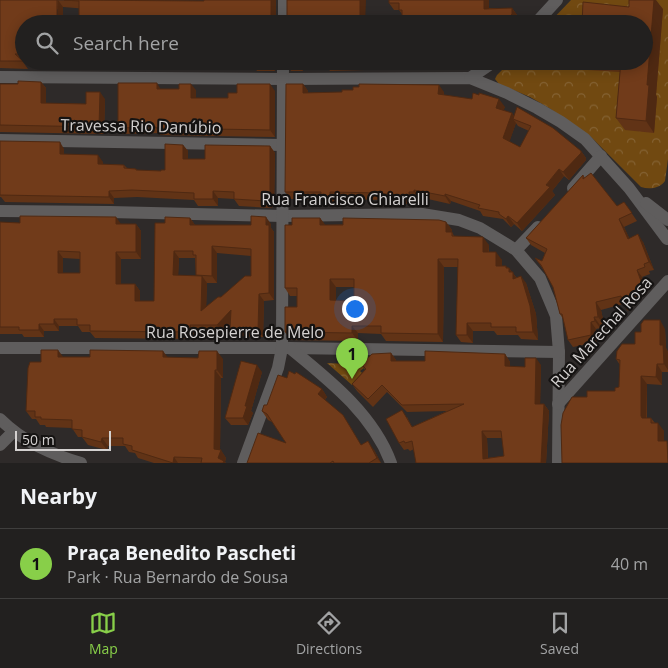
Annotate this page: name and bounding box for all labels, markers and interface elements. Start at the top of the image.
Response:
search box [15,15,653,70]
icon: search [33,29,61,57]
text: Search here [73,30,179,56]
street label: Travessa Rio Danúbio [60,114,222,138]
street label: Rua Francisco Chiarelli [261,188,429,210]
street label: Rua Marechal Rosa [545,272,657,392]
your location [342,296,368,322]
street label: Rua Rosepierre de Melo [146,321,324,343]
pin: 1 [336,338,368,379]
scale bar [15,428,111,451]
text: 50 m [22,430,55,449]
text: Nearby [20,482,97,510]
text: Praça Benedito Pascheti [67,540,296,566]
text: 1 [31,553,41,575]
text: 40 m [611,553,648,575]
text: Park · Rua Bernardo de Sousa [67,566,288,588]
tab: Map [89,609,118,658]
tab: Directions [296,609,362,658]
tab: Saved [540,609,579,658]

